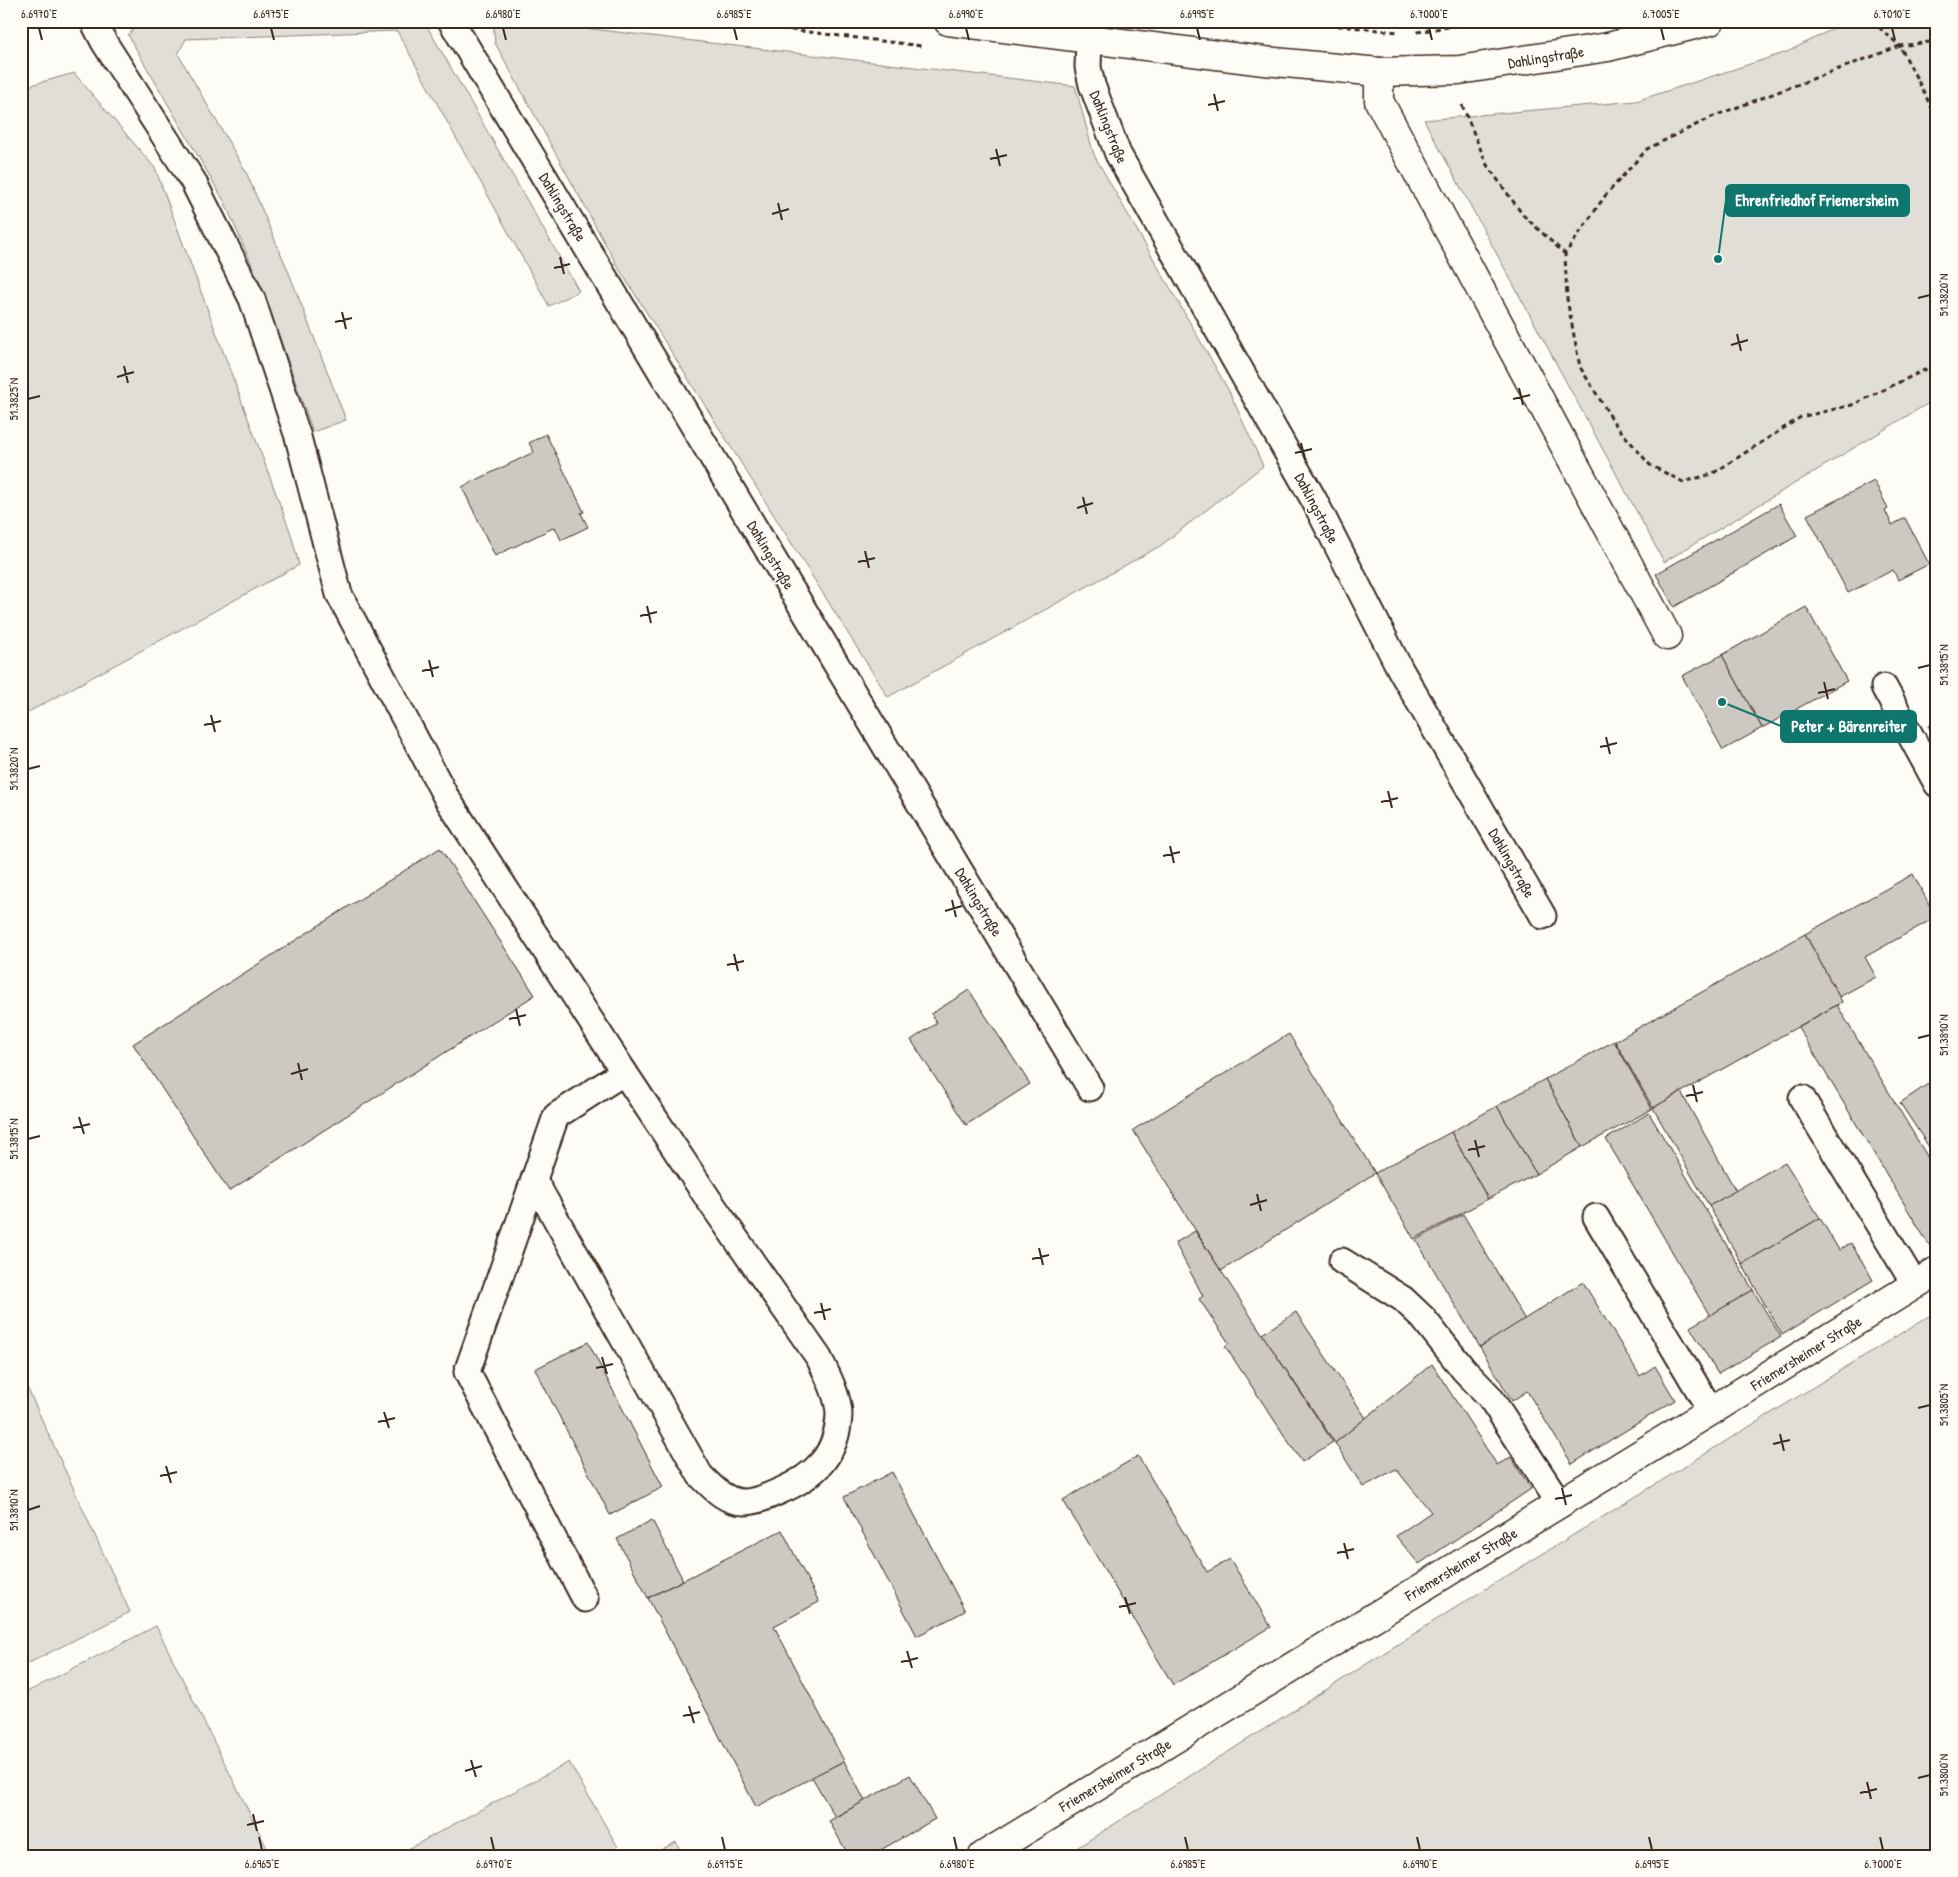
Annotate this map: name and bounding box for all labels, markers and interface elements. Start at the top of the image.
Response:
text: 6.6970°E [21,5,58,22]
text: 6.6975°E [253,5,290,22]
text: 6.6980°E [485,5,521,22]
text: 6.6985°E [717,5,752,22]
text: 6.6990°E [949,5,984,22]
text: 6.6995°E [1180,5,1215,22]
text: 6.7000°E [1410,5,1448,22]
text: 6.7005°E [1642,5,1680,22]
text: 6.7010°E [1874,5,1911,22]
street label: Dahlingstraße [1507,41,1586,73]
street label: Dahlingstraße [1085,88,1133,166]
street label: Dahlingstraße [534,169,592,245]
callout: Ehrenfriedhof Friemersheim [1726,185,1909,216]
text: Ehrenfriedhof Friemersheim [1735,189,1899,211]
text: 51.3820°N [1935,274,1952,316]
text: 51.3825°N [5,378,22,420]
street label: Dahlingstraße [1290,469,1344,547]
street label: Dahlingstraße [742,517,800,593]
text: 51.3815°N [1935,644,1952,686]
callout: Peter + Bärenreiter [1781,711,1916,742]
text: Peter + Bärenreiter [1791,715,1908,737]
text: 51.3820°N [5,748,22,790]
street label: Dahlingstraße [1484,825,1540,901]
street label: Dahlingstraße [950,864,1008,940]
text: 51.3810°N [1935,1014,1952,1056]
text: 51.3815°N [5,1118,22,1160]
street label: Friemersheimer Straße [1746,1310,1865,1396]
text: 51.3805°N [1935,1384,1952,1426]
text: 51.3810°N [5,1489,22,1531]
street label: Friemersheimer Straße [1400,1522,1521,1606]
street label: Friemersheimer Straße [1054,1733,1175,1817]
text: 51.3800°N [1935,1754,1952,1796]
text: 6.6965°E [245,1855,280,1872]
text: 6.6970°E [476,1855,513,1872]
text: 6.6975°E [707,1855,744,1872]
text: 6.6980°E [939,1855,975,1872]
text: 6.6985°E [1171,1855,1206,1872]
text: 6.6990°E [1403,1855,1438,1872]
text: 6.6995°E [1635,1855,1670,1872]
text: 6.7000°E [1864,1855,1902,1872]

